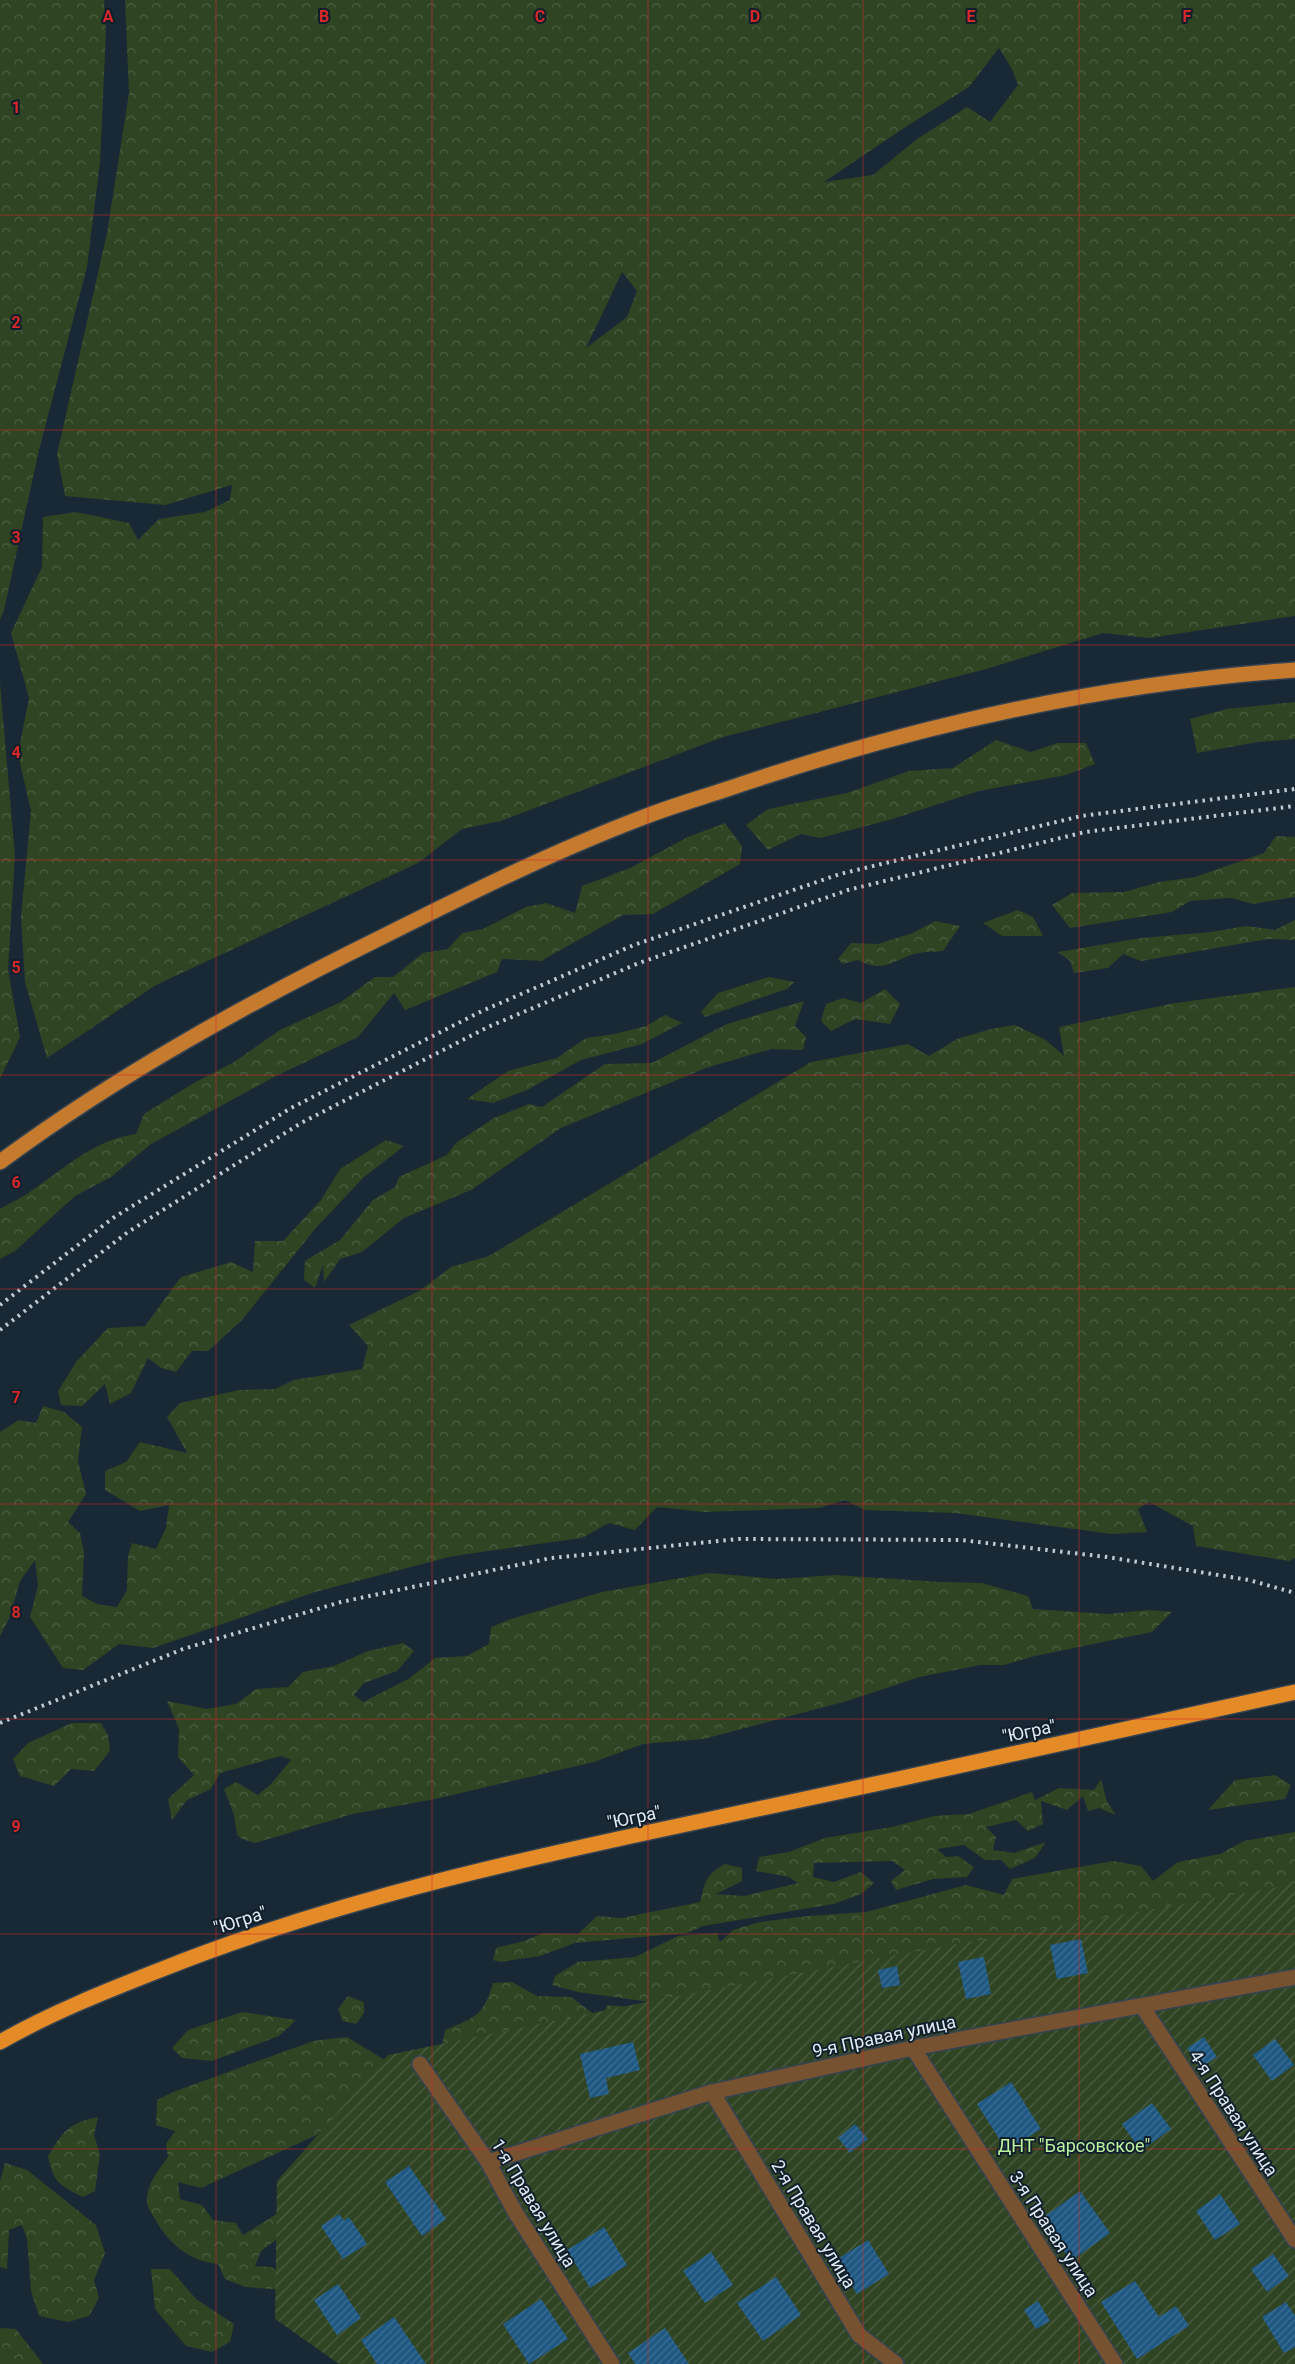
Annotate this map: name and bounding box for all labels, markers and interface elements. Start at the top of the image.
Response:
text: A [103,7,114,26]
text: B [319,7,329,26]
text: C [535,7,545,26]
text: D [750,7,760,26]
text: E [967,7,976,26]
text: F [1183,7,1192,26]
text: 1 [11,98,21,117]
text: 2 [11,313,21,332]
text: 3 [11,528,21,547]
text: 4 [11,743,21,762]
text: 5 [11,958,21,977]
text: 6 [11,1173,21,1192]
text: 7 [11,1388,21,1407]
text: 8 [11,1603,21,1622]
street label: "Югра" [1000,1715,1058,1747]
street label: "Югра" [605,1801,663,1833]
text: 9 [11,1817,21,1836]
street label: "Югра" [211,1902,269,1938]
street label: 9-я Правая улица [810,2011,958,2061]
street label: 4-я Правая улица [1185,2046,1283,2180]
street label: 1-я Правая улица [487,2135,581,2271]
park label: ДНТ "Барсовское" [998,2135,1150,2156]
street label: 2-я Правая улица [767,2156,861,2292]
street label: 3-я Правая улица [1005,2167,1103,2301]

